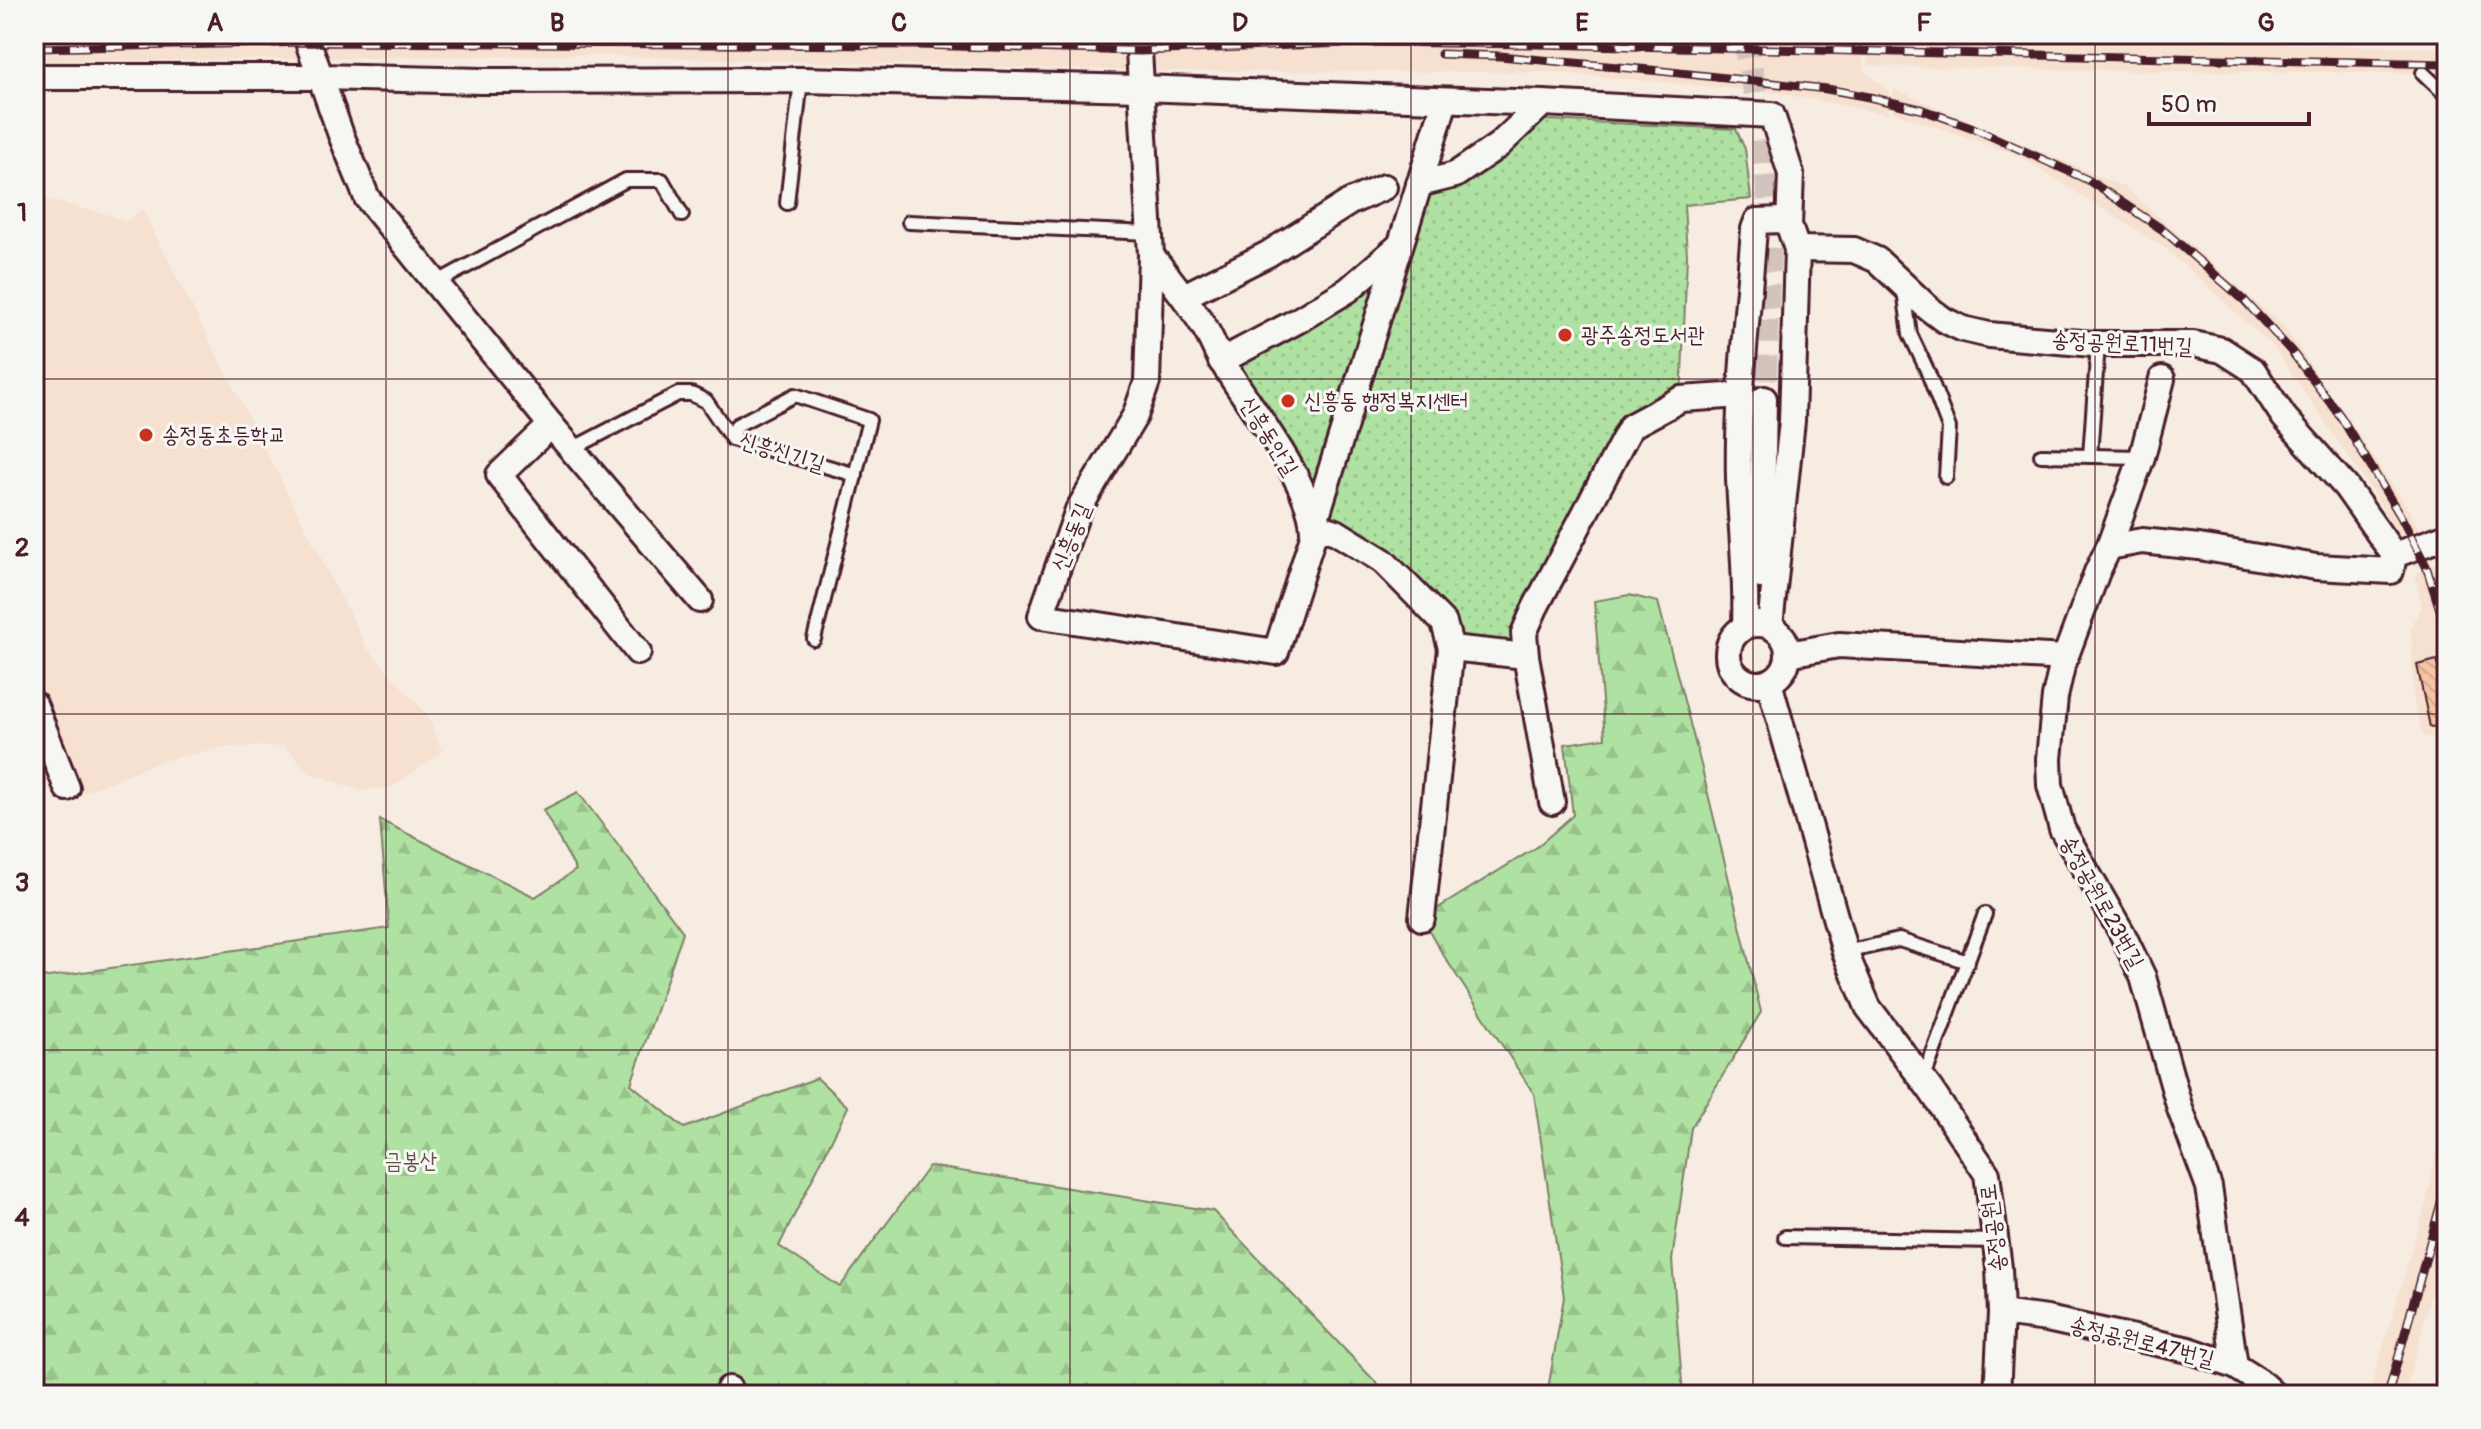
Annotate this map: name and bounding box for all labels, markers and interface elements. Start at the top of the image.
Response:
text: A [207,7,224,39]
text: B [550,7,564,39]
text: C [891,7,907,39]
text: D [1232,7,1248,39]
text: E [1575,7,1589,39]
text: F [1916,7,1932,39]
text: G [2257,7,2275,39]
scale bar [2149,76,2309,126]
text: 50 m [2161,90,2217,119]
text: 1 [17,197,27,229]
place label: 광주송정도서관 [1581,321,1705,349]
street label: 송정공원로11번길 [2051,325,2193,361]
marker: 광주송정도서관 [1556,326,1574,344]
place label: 신흥동 행정복지센터 [1304,387,1468,415]
street label: 신흥동안길 [1234,391,1304,481]
marker: 신흥동 행정복지센터 [1279,392,1297,410]
place label: 송정동초등학교 [162,421,286,449]
marker: 송정동초등학교 [137,426,155,444]
street label: 신흥신기길 [736,426,829,478]
street label: 신흥동길 [1045,499,1097,575]
text: 2 [15,532,29,564]
street label: 송정공원로23번길 [2054,831,2150,974]
text: 3 [15,867,29,899]
park label: 금봉산 [384,1147,438,1175]
street label: 송정공원로 [1974,1182,2012,1274]
text: 4 [14,1202,30,1234]
street label: 송정공원로47번길 [2067,1310,2218,1374]

